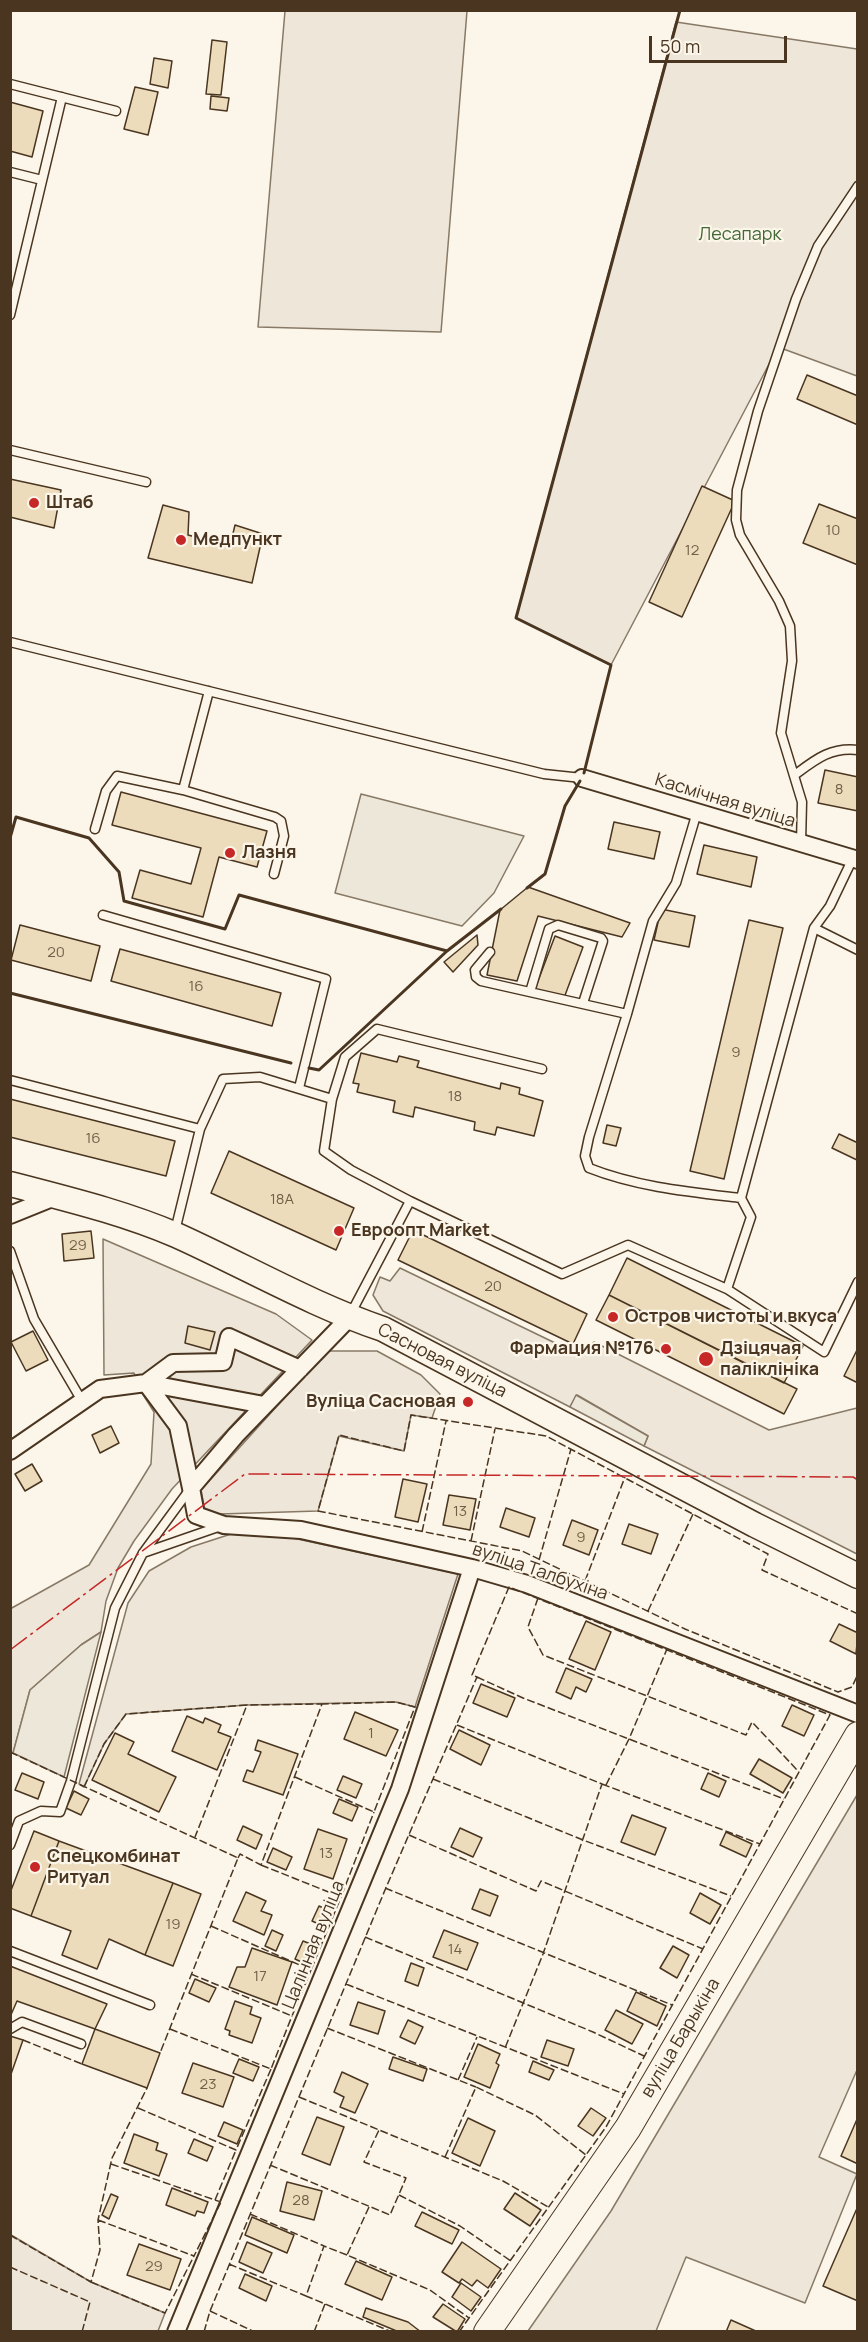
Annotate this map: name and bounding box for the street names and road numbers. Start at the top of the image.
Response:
street label: Касмічная вуліца [652,769,798,833]
street label: Сасновая вуліца [374,1319,510,1403]
street label: вуліца Талбухіна [469,1539,611,1605]
street label: Цалінная вуліца [278,1878,350,2012]
street label: вуліца Барыкіна [637,1974,725,2102]

